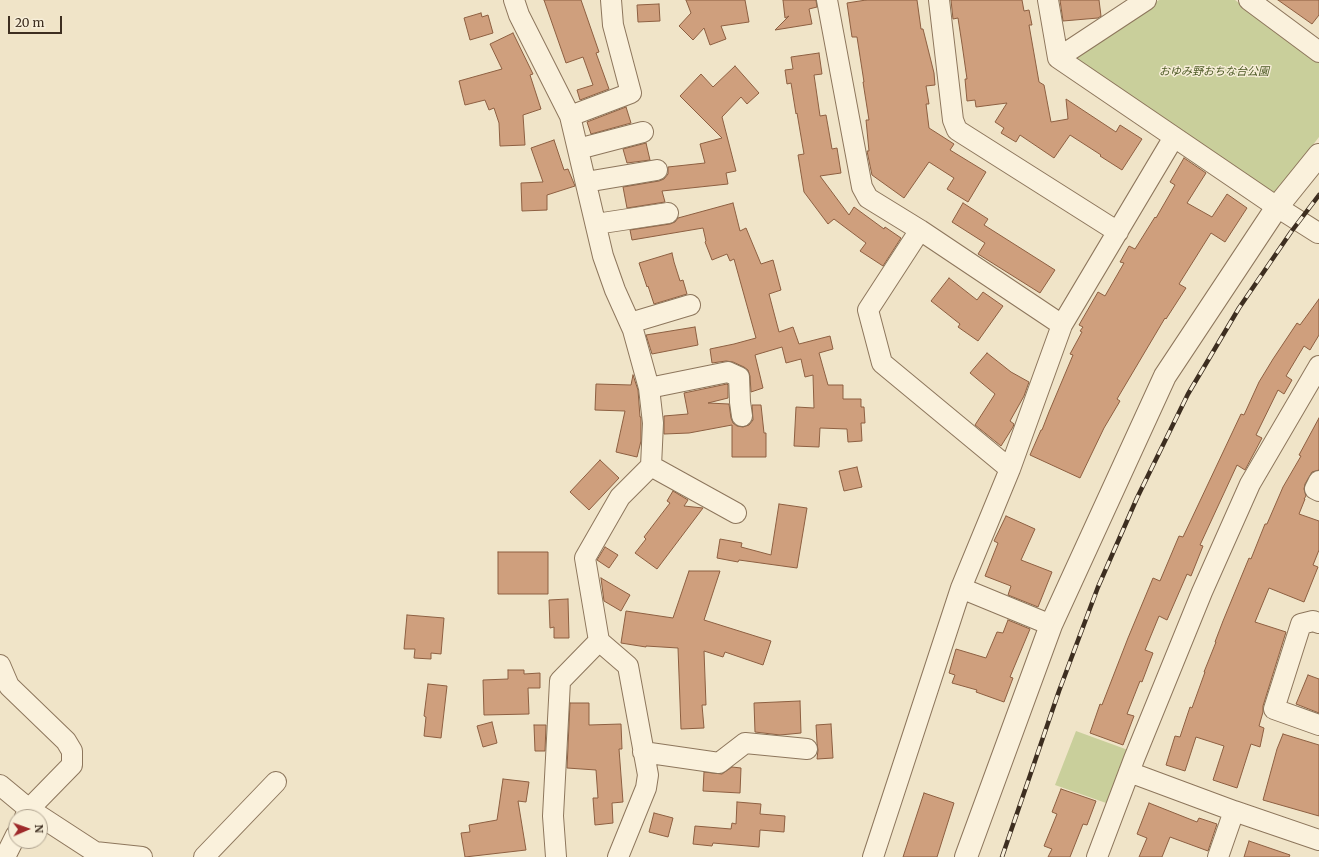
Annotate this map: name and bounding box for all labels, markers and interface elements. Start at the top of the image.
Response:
scale bar [10,8,64,34]
text: 20 m [15,15,44,30]
park label: おゆみ野おちな台公園 [1159,65,1269,79]
north arrow [8,809,48,849]
text: N [32,824,46,833]

